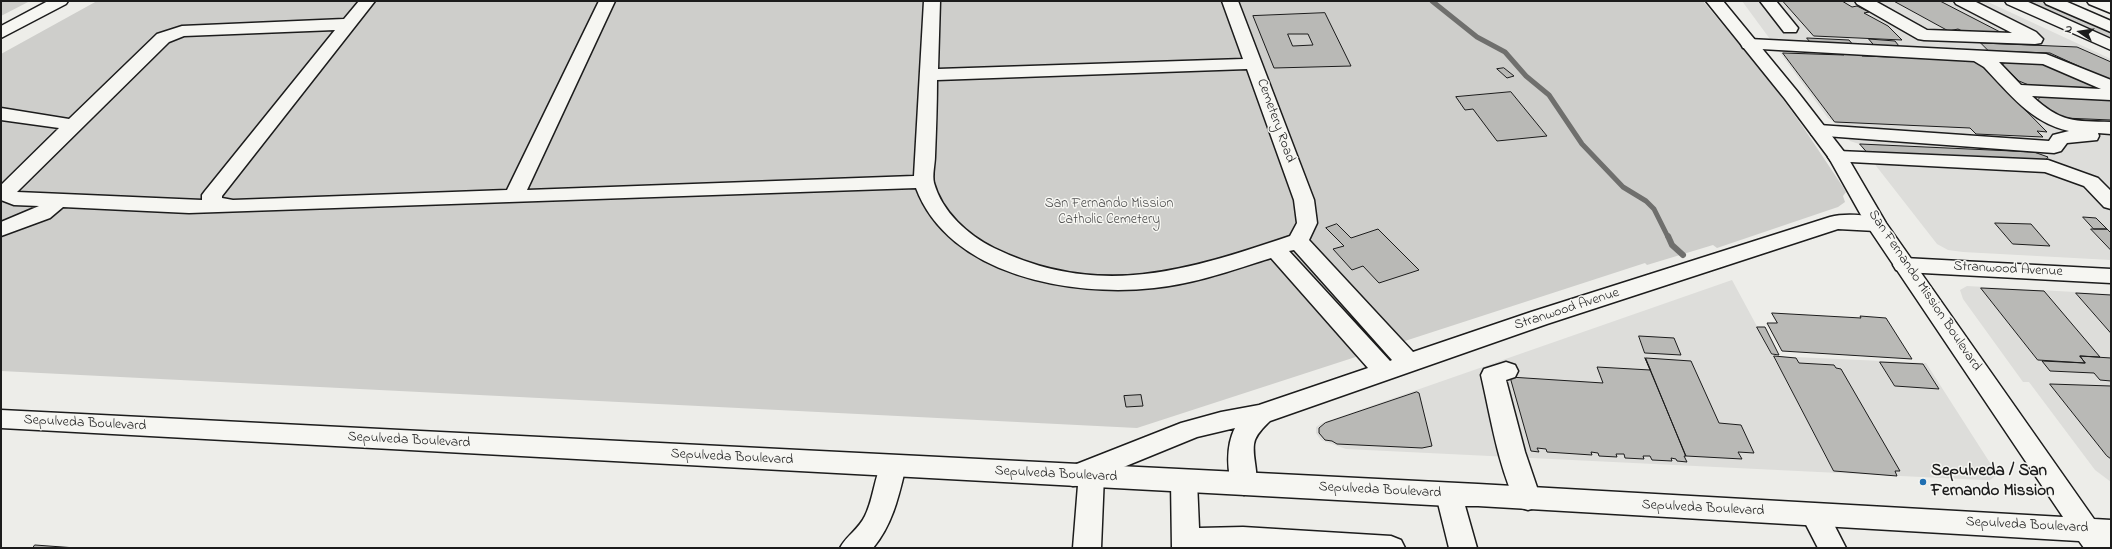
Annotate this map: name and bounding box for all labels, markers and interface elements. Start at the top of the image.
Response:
north arrow [2060,12,2100,52]
text: N [2060,24,2077,35]
street label: Cemetery Road [1252,77,1298,165]
park label: San Fernando Mission Catholic Cemetery [1045,197,1173,230]
street label: San Fernando Mission Boulevard [1864,207,1984,375]
street label: Stranwood Avenue [1953,259,2063,281]
street label: Stranwood Avenue [1512,285,1622,335]
street label: Sepulveda Boulevard [23,412,147,436]
street label: Sepulveda Boulevard [347,429,471,453]
street label: Sepulveda Boulevard [670,446,794,470]
place label: Sepulveda / San Fernando Mission [1931,462,2054,502]
street label: Sepulveda Boulevard [994,463,1118,487]
marker: Sepulveda / San Fernando Mission [1918,477,1928,487]
street label: Sepulveda Boulevard [1318,479,1442,503]
street label: Sepulveda Boulevard [1641,497,1765,521]
street label: Sepulveda Boulevard [1965,514,2089,538]

